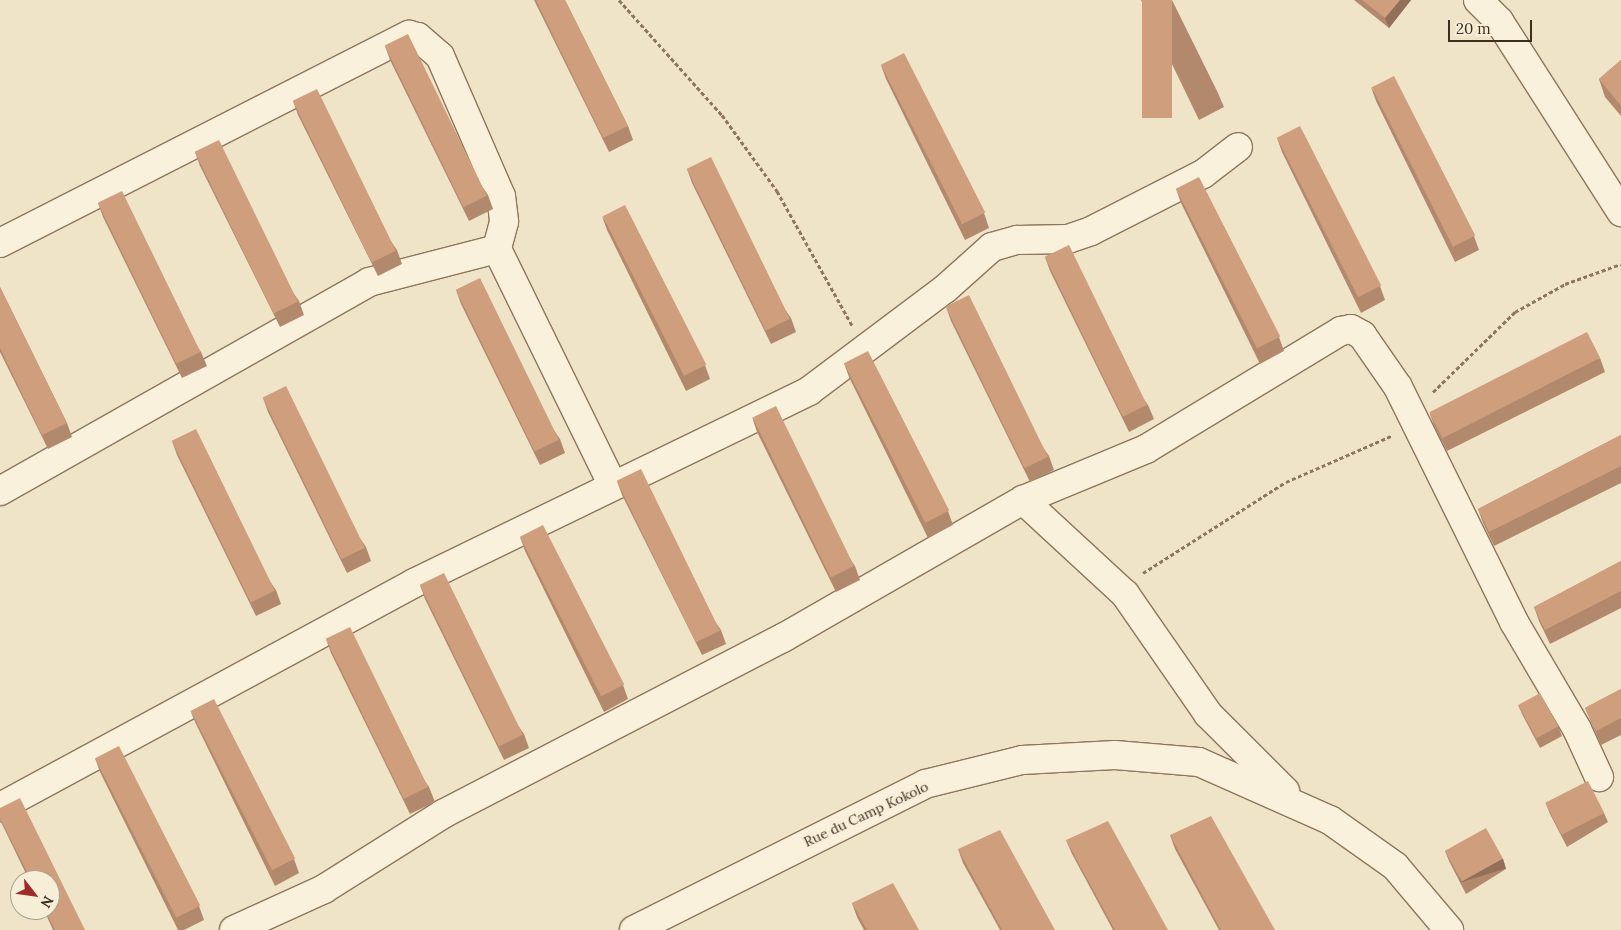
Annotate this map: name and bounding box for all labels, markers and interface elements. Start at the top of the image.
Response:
scale bar [1451,10,1535,42]
text: 20 m [1456,19,1491,38]
street label: Rue du Camp Kokolo [801,778,931,850]
north arrow [10,870,60,920]
text: N [37,893,58,911]

